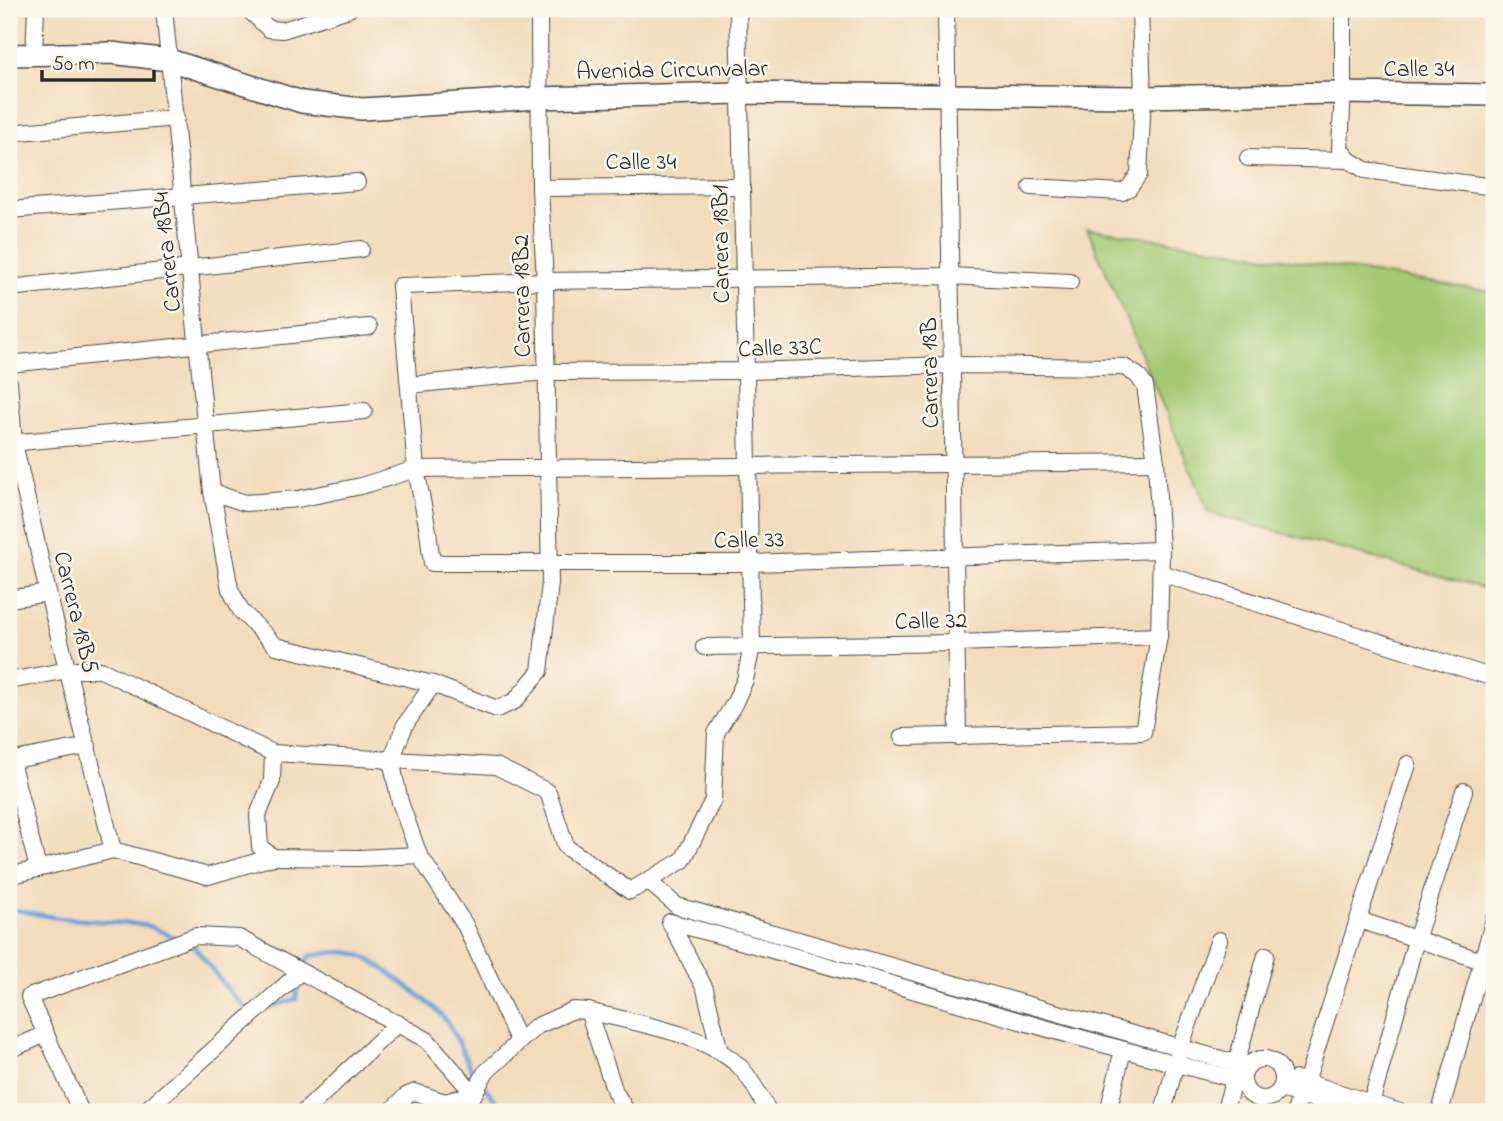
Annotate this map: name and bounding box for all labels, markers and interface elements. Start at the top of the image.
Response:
scale bar [42,38,154,82]
text: 50 m [52,50,95,80]
street label: Avenida Circunvalar [576,52,769,91]
street label: Calle 34 [1384,53,1454,88]
street label: Calle 34 [606,146,676,181]
street label: Carrera 18B1 [704,184,741,304]
street label: Carrera 18B4 [145,190,192,314]
street label: Carrera 18B2 [505,234,542,358]
street label: Carrera 18B [913,317,950,429]
street label: Calle 33C [738,331,823,368]
street label: Calle 33 [713,523,785,560]
street label: Carrera 18B5 [43,548,107,678]
street label: Calle 32 [894,604,968,641]

